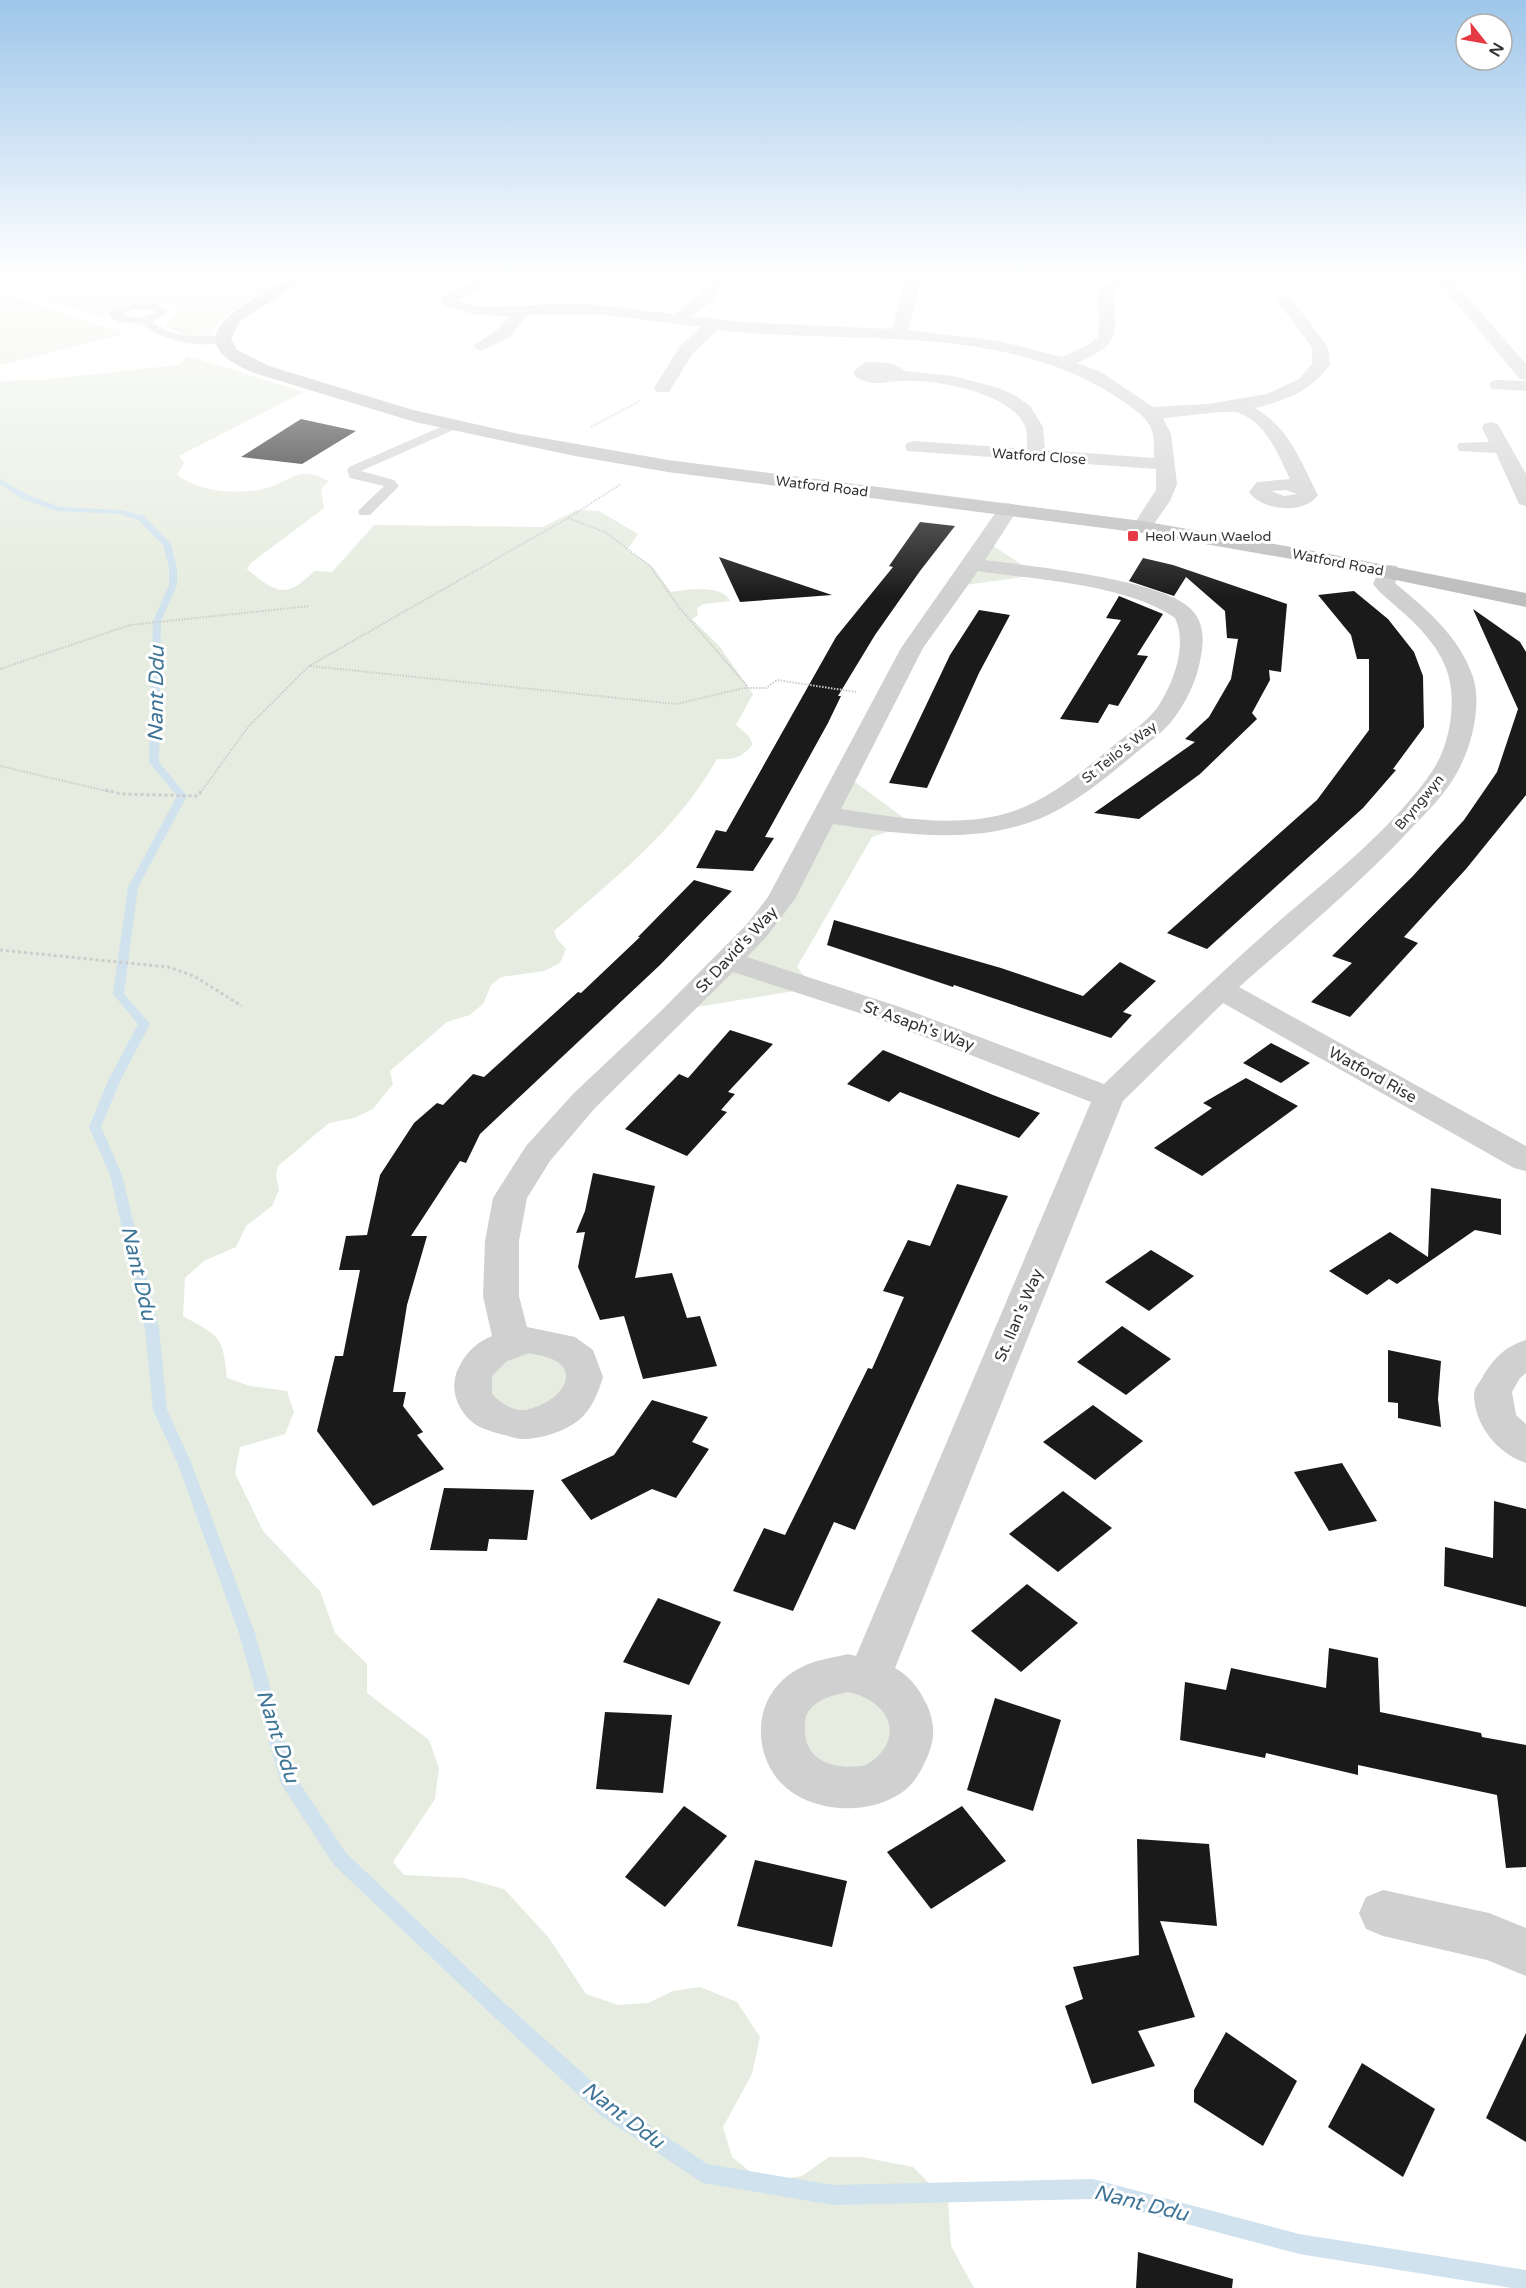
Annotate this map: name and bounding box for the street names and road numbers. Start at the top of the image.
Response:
street label: Watford Close [991,445,1087,468]
street label: Watford Road [775,472,869,501]
street label: Watford Road [1291,545,1385,580]
street label: St Teilo's Way [1078,718,1161,787]
street label: Bryngwyn [1391,771,1447,833]
street label: St David's Way [691,902,782,997]
street label: St Asaph's Way [860,997,977,1055]
street label: Watford Rise [1325,1042,1420,1107]
street label: St. Ilan's Way [990,1265,1048,1365]

